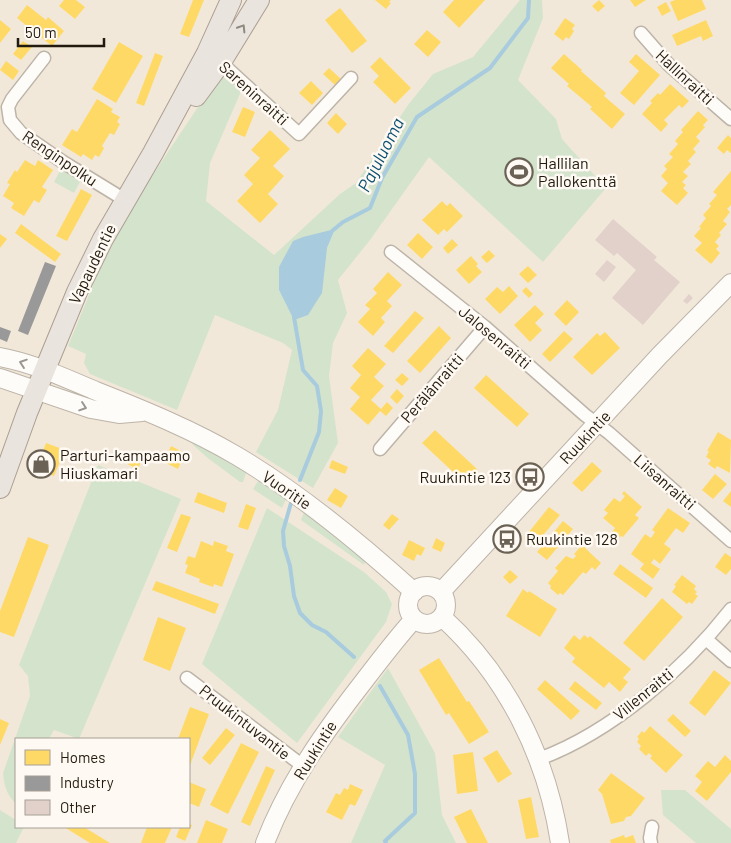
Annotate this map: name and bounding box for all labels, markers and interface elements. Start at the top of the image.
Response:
scale bar [18,15,104,47]
text: 50 m [25,23,57,41]
one-way arrow [236,25,246,34]
street label: Hallinraitti [652,45,718,108]
street label: Sareninraitti [216,57,293,129]
water label: Pajuluoma [352,114,408,195]
street label: Renginpolku [19,126,101,189]
place label: Hallilan Pallokenttä [538,153,616,190]
sports icon: Hallilan Pallokenttä [504,157,534,187]
street label: Vapaudentie [64,221,119,307]
street label: Jalosenraitti [455,301,535,372]
street label: Perälänraitti [396,349,467,426]
one-way arrow [19,359,28,369]
one-way arrow [78,401,86,411]
street label: Ruukintie [555,406,614,467]
place label: Parturi-kampaamo Hiuskamari [60,445,191,482]
shop icon: Parturi-kampaamo Hiuskamari [26,449,56,479]
street label: Liisanraitti [631,450,700,514]
bus stop icon: Ruukintie 123 [515,462,545,492]
street label: Vuoritie [259,466,315,513]
place label: Ruukintie 123 [419,467,511,486]
bus stop icon: Ruukintie 128 [492,524,522,554]
place label: Ruukintie 128 [526,529,618,548]
street label: Villenraitti [609,664,677,724]
street label: Pruukintuvantie [196,680,295,763]
street label: Ruukintie [289,717,340,783]
legend [15,738,190,828]
text: Homes [60,748,105,766]
text: Industry [60,773,114,791]
text: Other [60,798,97,816]

